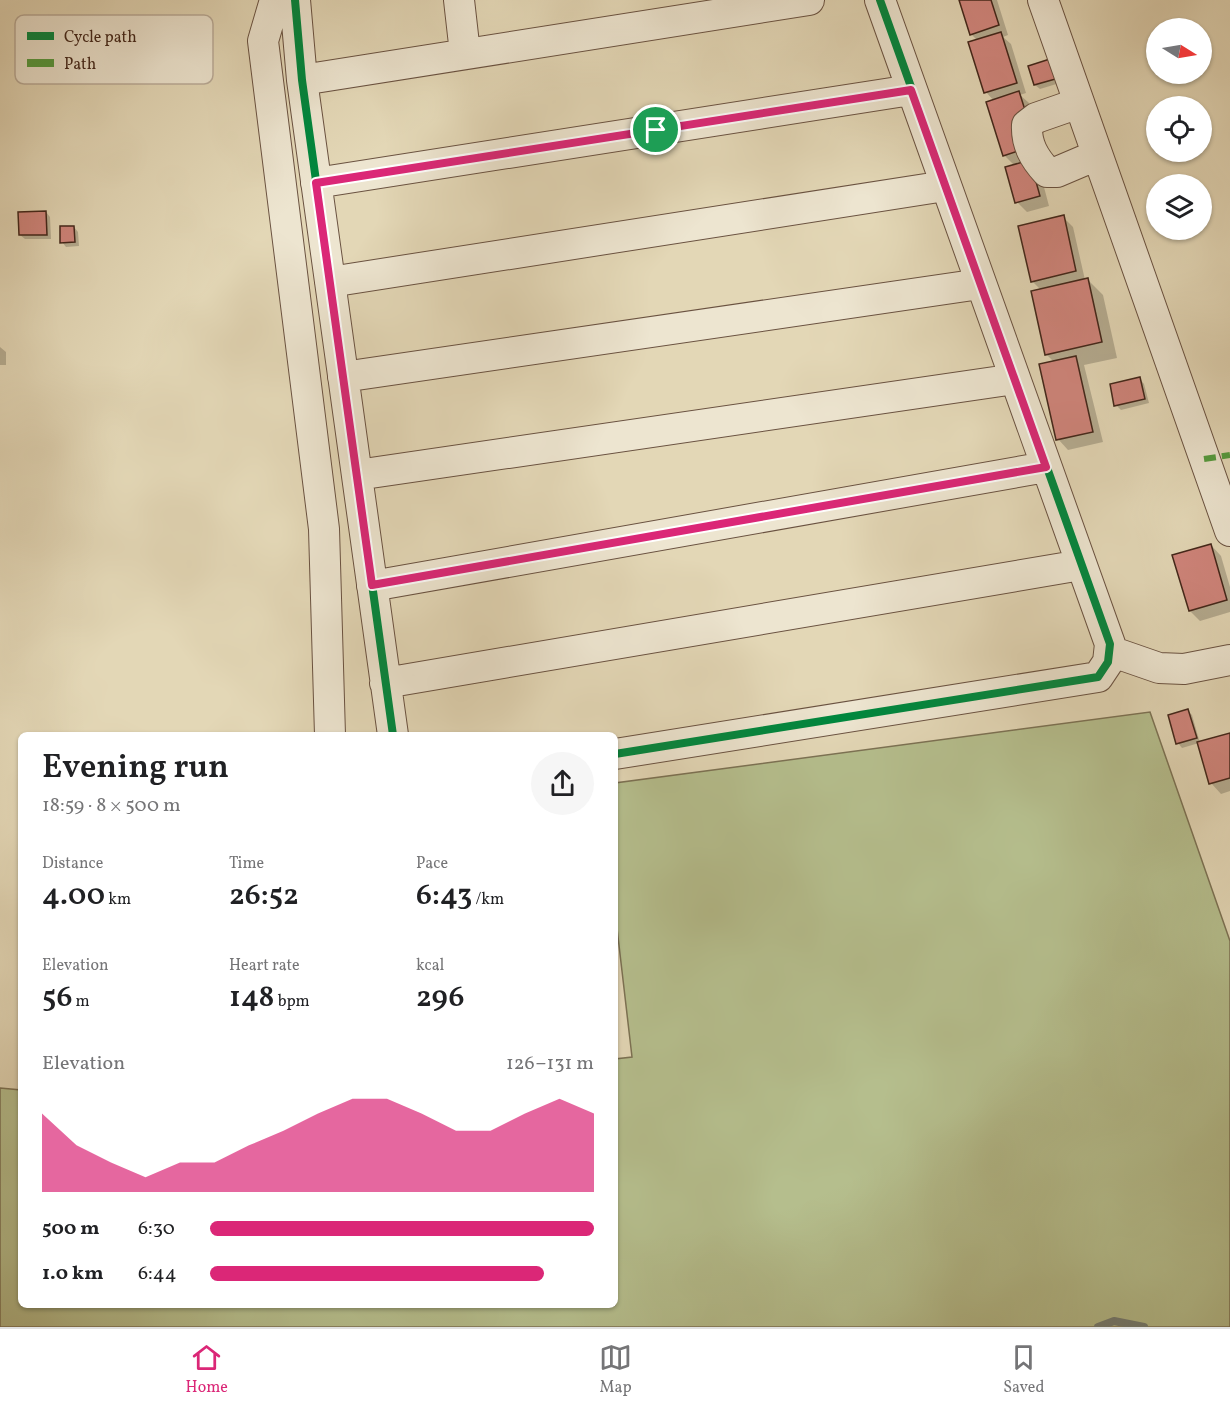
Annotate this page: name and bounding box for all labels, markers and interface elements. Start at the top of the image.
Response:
legend [15,15,213,84]
north arrow [1146,18,1212,84]
map controls [1146,18,1212,240]
text: Cycle path [64,27,137,49]
text: Path [64,54,96,76]
button: locate [1146,96,1212,162]
pin [630,104,681,155]
icon: arrive [639,113,672,146]
button: layers [1146,174,1212,240]
text: Evening run [42,746,229,792]
button: share [531,752,594,815]
text: 18:59 · 8 × 500 m [42,792,181,820]
text: Distance [42,853,103,875]
text: Time [229,853,264,875]
text: Pace [416,853,448,875]
text: 4.00 [42,875,105,917]
text: 26:52 [229,875,299,917]
text: 6:43 [416,875,472,917]
text: km [105,889,131,911]
text: /km [472,889,504,911]
text: Elevation [42,955,109,977]
text: Heart rate [229,955,300,977]
text: kcal [416,955,444,977]
text: 56 [42,977,72,1019]
text: 148 [229,977,275,1019]
text: 296 [416,977,465,1019]
text: m [72,991,90,1013]
text: bpm [275,991,310,1013]
text: Elevation [42,1050,125,1078]
text: 126–131 m [506,1050,594,1078]
text: 500 m [42,1215,100,1243]
text: 6:30 [138,1215,175,1243]
text: 1.0 km [42,1260,104,1288]
text: 6:44 [138,1260,177,1288]
tab: Home [186,1341,228,1399]
tab: Map [599,1341,632,1399]
tab: Saved [1003,1341,1044,1399]

